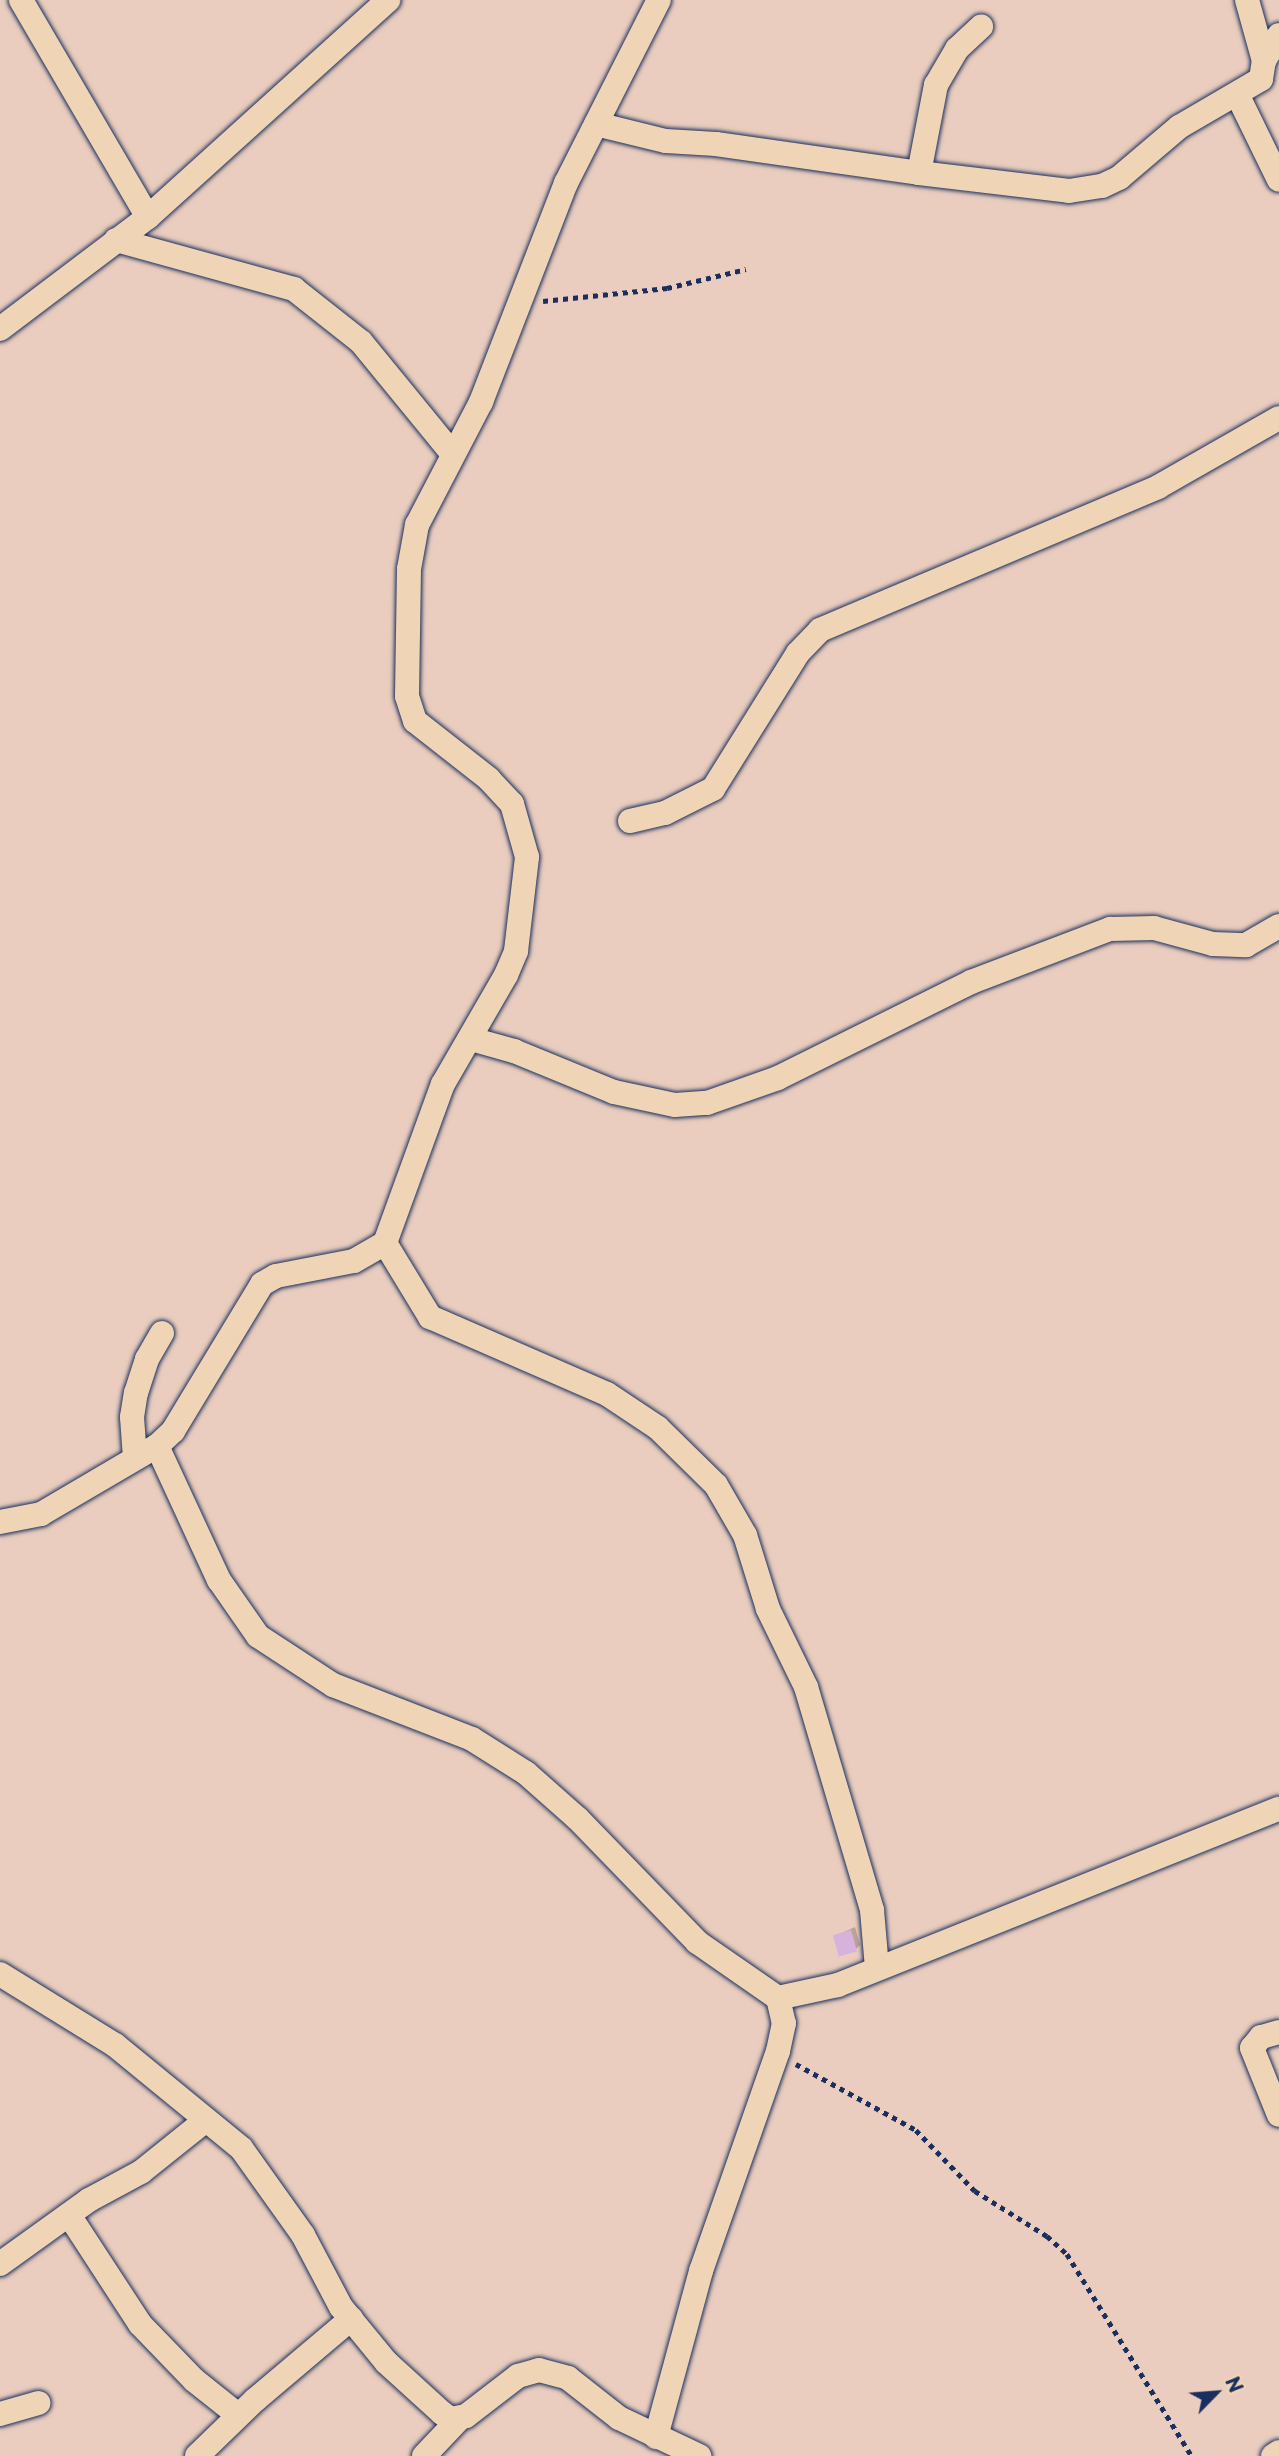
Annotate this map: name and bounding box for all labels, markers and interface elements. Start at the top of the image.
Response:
north arrow [1181,2358,1251,2428]
text: N [1219,2371,1251,2397]

